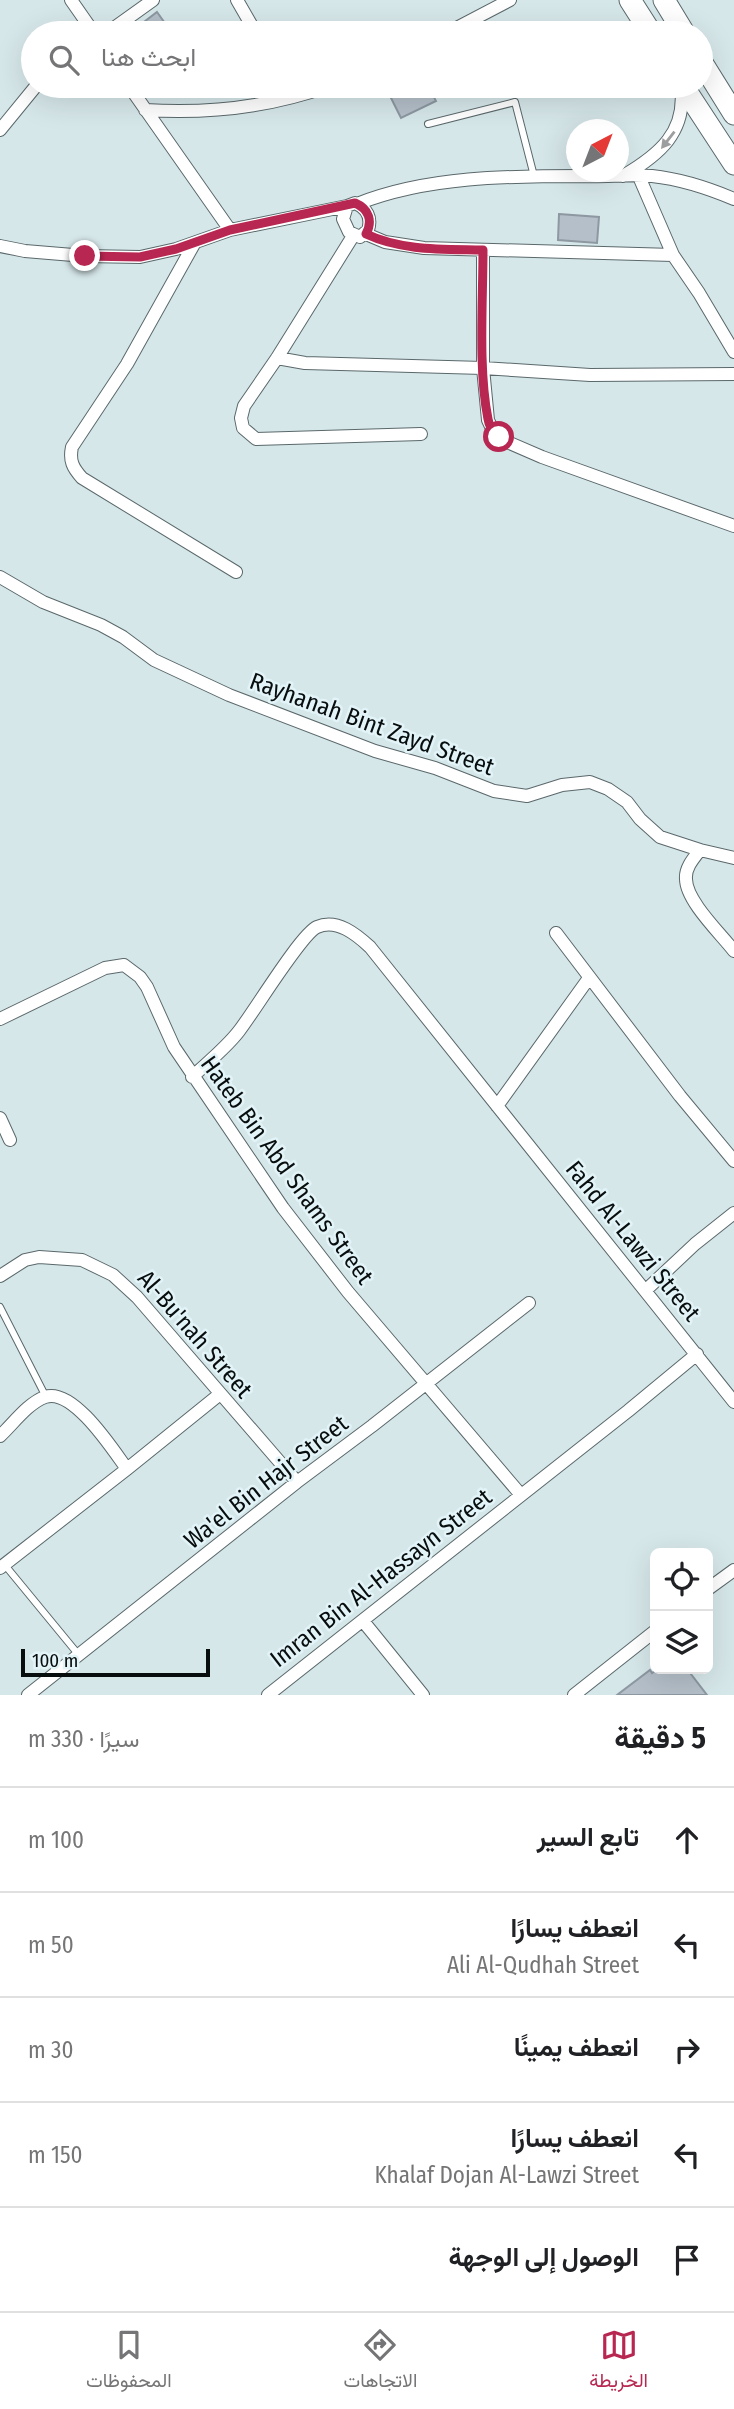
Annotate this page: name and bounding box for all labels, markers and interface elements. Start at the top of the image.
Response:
search box [21,21,713,98]
icon: search [45,41,83,79]
text: ابحث هنا [101,42,196,73]
north arrow [566,119,629,182]
one-way arrow [660,130,675,148]
route end [69,240,100,271]
route start [483,421,514,452]
street label: Rayhanah Bint Zayd Street [246,667,498,781]
street label: Hateb Bin Abd Shams Street [195,1050,379,1290]
street label: Fahd Al-Lawzi Street [560,1155,706,1327]
street label: Al-Bu'nah Street [132,1265,258,1404]
street label: Wa'el Bin Hajr Street [179,1409,353,1555]
street label: Imran Bin Al-Hassayn Street [265,1483,497,1673]
map controls [650,1548,713,1674]
button: locate [650,1548,713,1611]
button: layers [650,1611,713,1674]
scale bar [21,1646,210,1678]
text: 100 m [32,1649,78,1672]
text: 5 دقيقة [614,1720,706,1756]
text: سيرًا · 330 m [28,1725,139,1753]
icon: ahead [668,1821,706,1859]
text: تابع السير [537,1822,639,1853]
text: 100 m [28,1826,84,1854]
text: انعطف يسارًا [511,1913,639,1944]
icon: left [668,1926,706,1964]
text: 50 m [28,1931,74,1959]
text: Ali Al-Qudhah Street [447,1951,639,1979]
icon: right [668,2031,706,2069]
text: انعطف يمينًا [514,2032,639,2063]
text: 30 m [28,2036,73,2064]
text: انعطف يسارًا [511,2123,639,2154]
icon: left [668,2136,706,2174]
text: 150 m [28,2141,83,2169]
text: Khalaf Dojan Al-Lawzi Street [374,2161,639,2189]
icon: arrive [668,2241,706,2279]
text: الوصول إلى الوجهة [448,2242,639,2273]
tab: المحفوظات [86,2326,172,2397]
tab: الاتجاهات [344,2326,417,2397]
tab: الخريطة [589,2326,648,2397]

